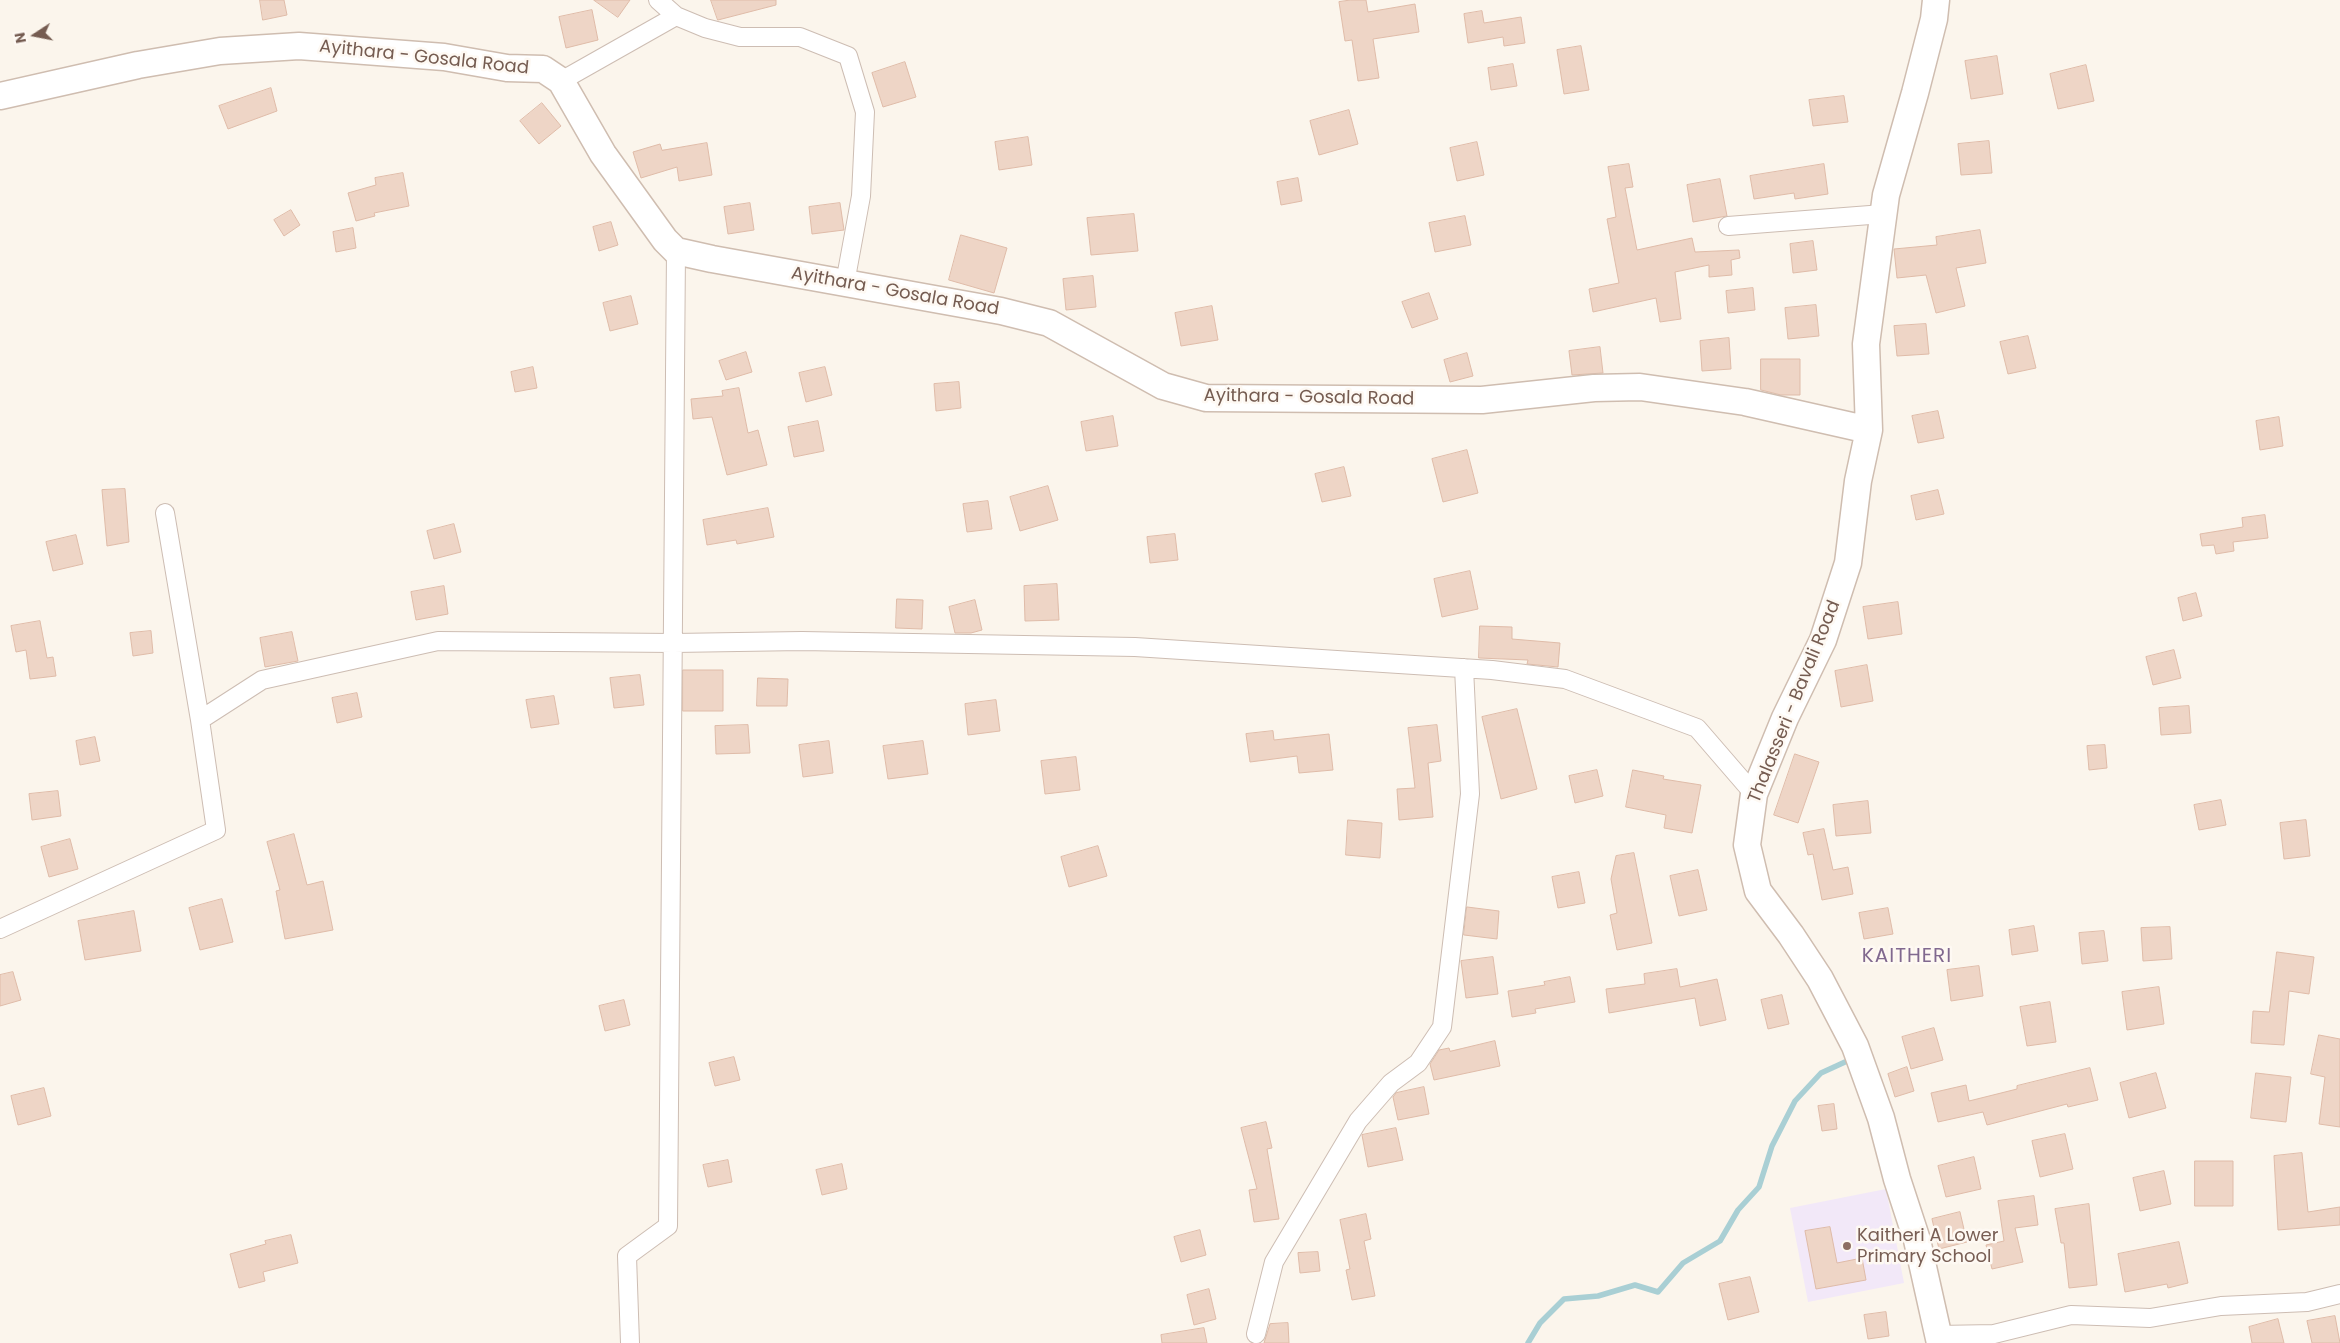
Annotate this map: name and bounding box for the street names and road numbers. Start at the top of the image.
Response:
street label: Ayithara - Gosala Road [318,36,530,80]
street label: Ayithara - Gosala Road [789,263,1001,321]
street label: Ayithara - Gosala Road [1204,385,1414,411]
street label: Thalasseri - Bavali Road [1744,598,1846,806]

